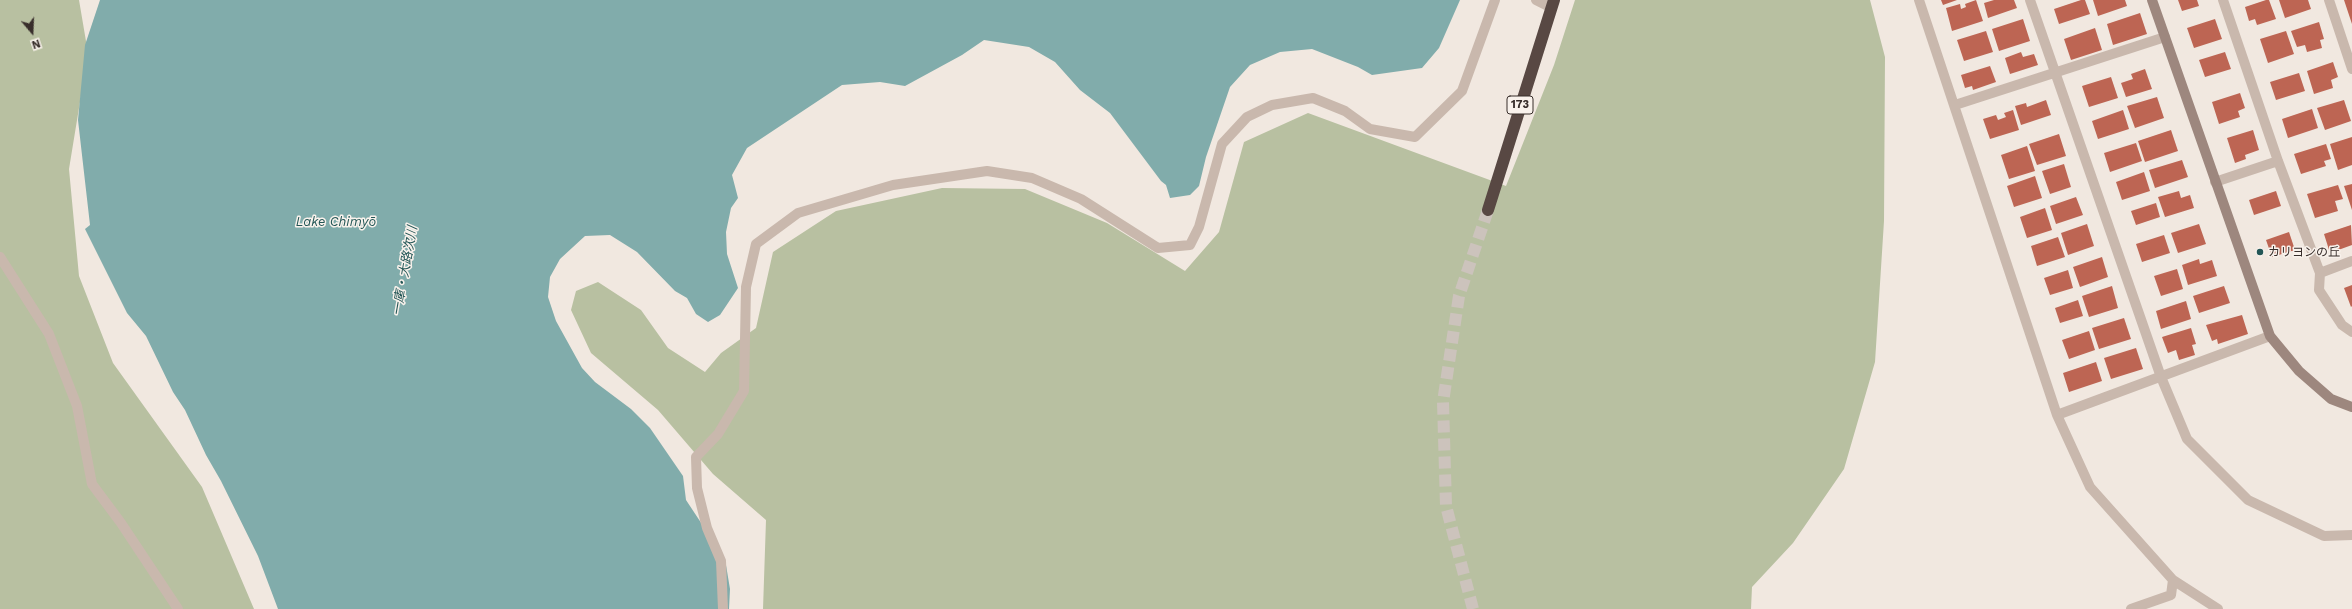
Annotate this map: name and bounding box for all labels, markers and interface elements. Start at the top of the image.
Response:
north arrow [12,12,52,52]
text: N [30,36,42,51]
road number: 173 [1507,96,1533,114]
water label: Lake Chimyō [296,214,376,230]
water label: 一庫・大路次川 [389,225,421,317]
place label: カリヨンの丘 [2268,245,2340,259]
marker: カリヨンの丘 [2255,247,2265,257]

